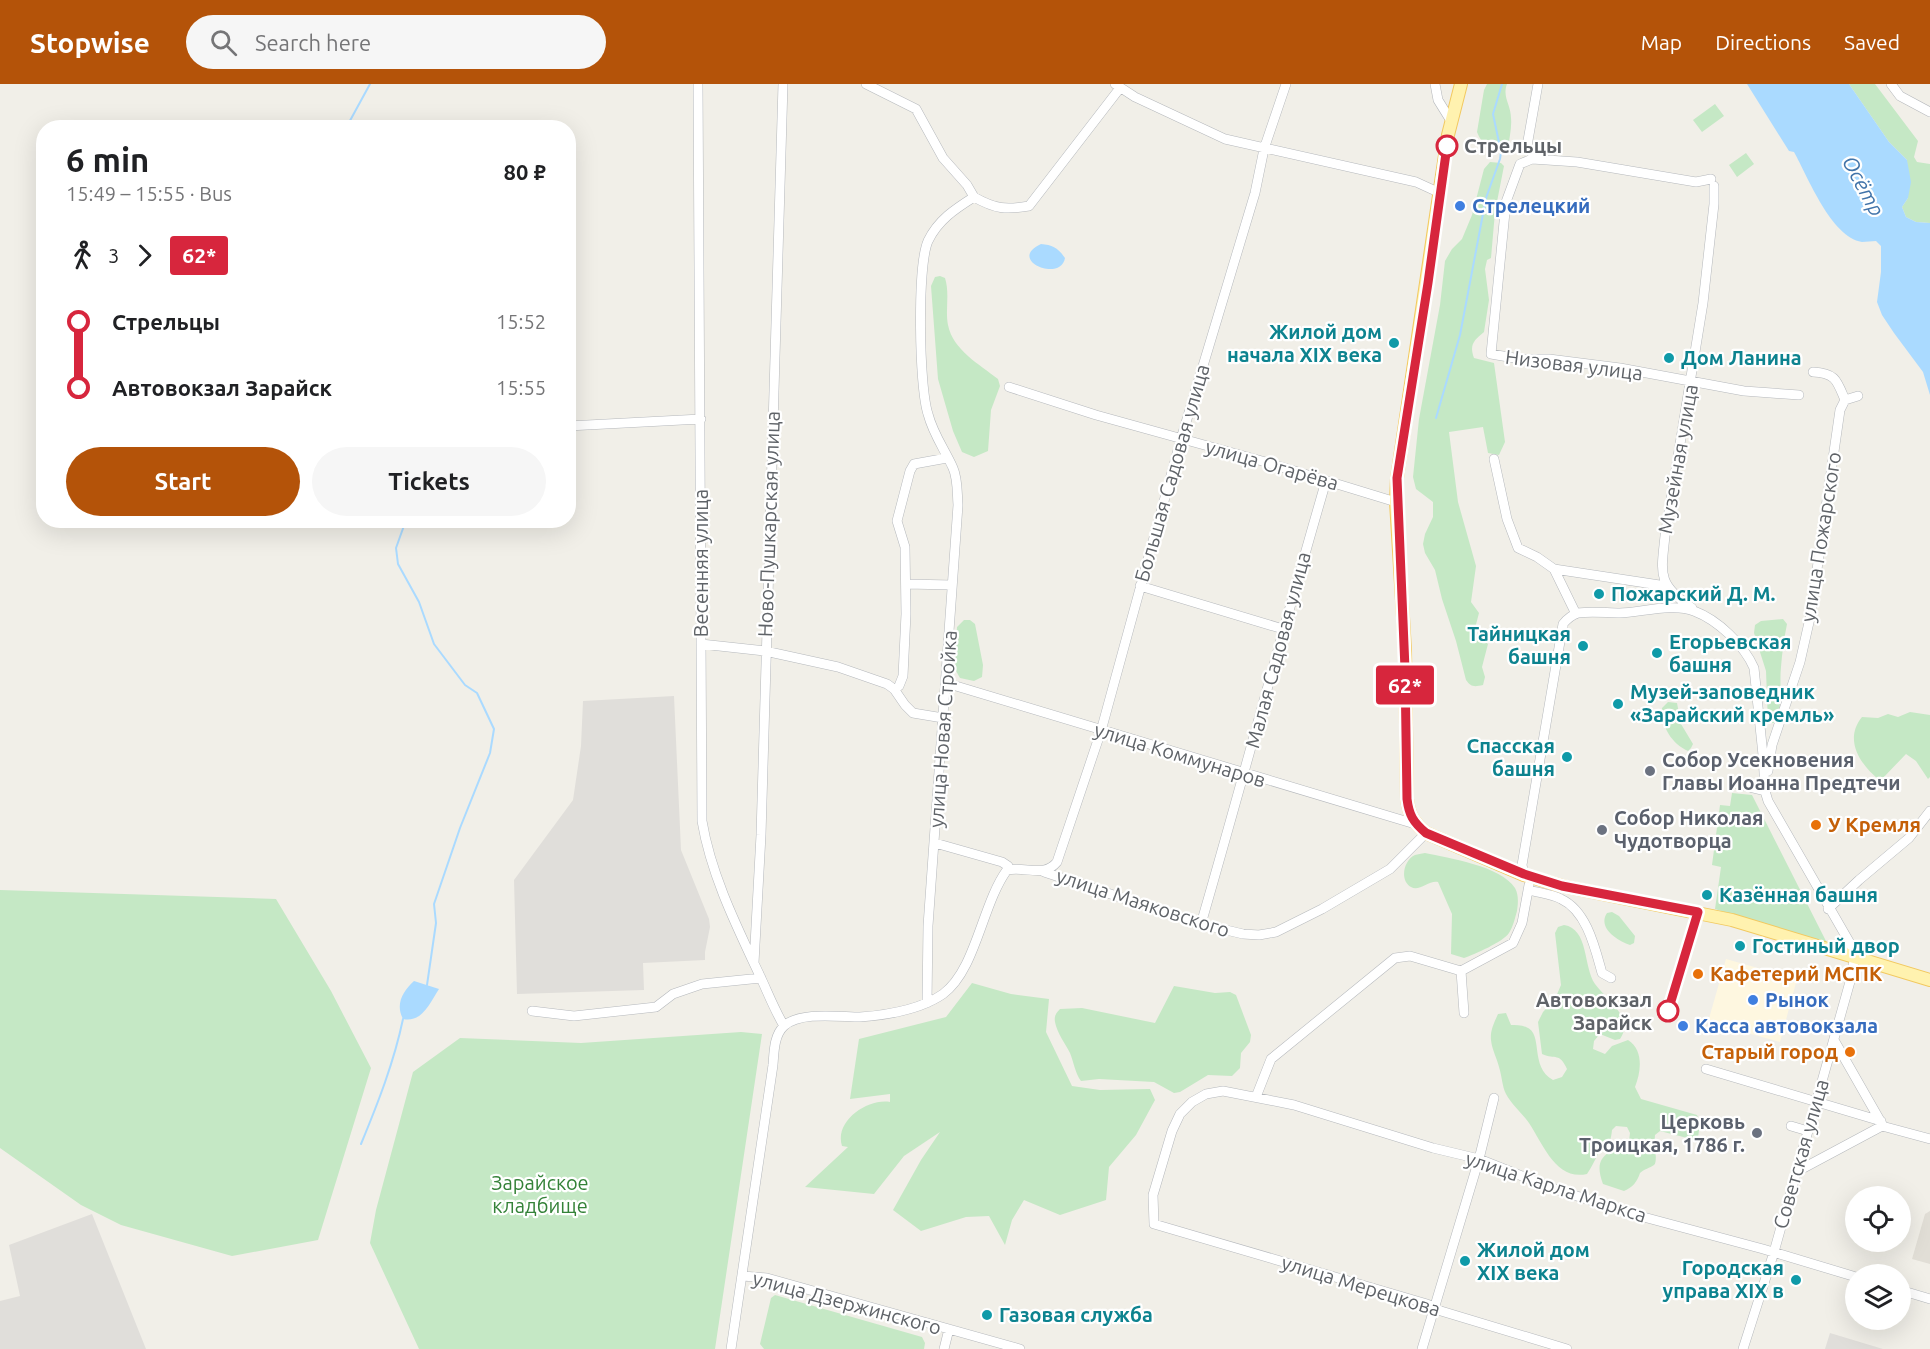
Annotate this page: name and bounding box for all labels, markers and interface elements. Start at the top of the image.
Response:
search box [186,15,606,69]
icon: search [207,26,240,59]
text: Stopwise [30,27,150,58]
text: Search here [255,30,371,55]
text: Map [1641,30,1682,54]
text: Directions [1715,30,1811,54]
text: Saved [1844,30,1900,54]
place label: Стрельцы [1464,134,1562,157]
marker: Стрельцы [1436,135,1458,157]
text: 6 min [66,141,149,178]
water label: Осётр [1838,151,1890,220]
text: 80 ₽ [504,159,546,184]
text: 15:49 – 15:55 · Bus [66,182,232,205]
place label: Стрелецкий [1472,194,1590,217]
marker: Стрелецкий [1453,199,1467,213]
icon: walk [66,239,99,272]
icon: forward [128,239,161,272]
text: 62* [182,243,216,267]
text: 3 [108,244,119,267]
text: Стрельцы [112,309,220,334]
text: 15:52 [496,310,546,333]
place label: Жилой дом начала XIX века [1227,320,1382,366]
marker: Жилой дом начала XIX века [1387,336,1401,350]
street label: Низовая улица [1504,345,1644,384]
place label: Дом Ланина [1681,346,1802,369]
marker: Дом Ланина [1662,351,1676,365]
street label: Большая Садовая улица [1129,361,1214,584]
text: Автовокзал Зарайск [112,375,332,400]
text: 15:55 [496,376,546,399]
street label: Музейная улица [1653,382,1702,536]
street label: Ново-Пушкарская улица [753,410,784,638]
street label: улица Огарёва [1203,435,1341,494]
button: Start [66,447,300,516]
button: Tickets [312,447,546,516]
street label: улица Пожарского [1796,450,1845,624]
street label: Весенняя улица [689,489,712,637]
street label: Малая Садовая улица [1240,549,1315,751]
place label: Пожарский Д. М. [1611,582,1776,605]
marker: Пожарский Д. М. [1592,587,1606,601]
place label: Тайницкая башня [1467,622,1571,668]
street label: улица Новая Стройка [924,629,961,829]
place label: Егорьевская башня [1669,630,1791,676]
marker: Тайницкая башня [1576,639,1590,653]
marker: Егорьевская башня [1650,646,1664,660]
line badge: 62* [1370,666,1440,704]
text: 62* [1388,673,1422,697]
place label: Музей-заповедник «Зарайский кремль» [1630,680,1834,726]
marker: Музей-заповедник «Зарайский кремль» [1611,697,1625,711]
street label: улица Коммунаров [1092,717,1269,792]
place label: Спасская башня [1466,734,1555,780]
place label: Собор Усекновения Главы Иоанна Предтечи [1662,748,1901,794]
marker: Спасская башня [1560,750,1574,764]
marker: Собор Усекновения Главы Иоанна Предтечи [1643,764,1657,778]
place label: Собор Николая Чудотворца [1614,806,1764,852]
place label: У Кремля [1828,813,1921,836]
marker: У Кремля [1809,818,1823,832]
marker: Собор Николая Чудотворца [1595,823,1609,837]
street label: улица Маяковского [1054,864,1233,941]
place label: Казённая башня [1719,883,1878,906]
marker: Казённая башня [1700,888,1714,902]
place label: Гостиный двор [1752,934,1900,957]
marker: Гостиный двор [1733,939,1747,953]
place label: Кафетерий МСПК [1710,962,1883,985]
marker: Кафетерий МСПК [1691,967,1705,981]
place label: Автовокзал Зарайск [1536,988,1653,1034]
place label: Рынок [1765,988,1830,1011]
marker: Рынок [1746,993,1760,1007]
marker: Автовокзал Зарайск [1657,1000,1679,1022]
place label: Касса автовокзала [1695,1014,1878,1037]
marker: Касса автовокзала [1676,1019,1690,1033]
place label: Старый город [1701,1040,1838,1063]
marker: Старый город [1843,1045,1857,1059]
street label: Советская улица [1768,1076,1833,1231]
place label: Церковь Троицкая, 1786 г. [1579,1110,1745,1156]
marker: Церковь Троицкая, 1786 г. [1750,1126,1764,1140]
street label: улица Карла Маркса [1463,1146,1650,1227]
park label: Зарайское кладбище [491,1171,589,1217]
map controls [1845,1186,1911,1330]
button: locate [1845,1186,1911,1252]
place label: Жилой дом XIX века [1477,1238,1590,1284]
street label: улица Мерецкова [1279,1250,1443,1321]
marker: Жилой дом XIX века [1458,1254,1472,1268]
place label: Городская управа XIX в [1663,1256,1784,1302]
button: layers [1845,1264,1911,1330]
street label: улица Дзержинского [750,1266,944,1339]
marker: Городская управа XIX в [1789,1273,1803,1287]
place label: Газовая служба [999,1303,1153,1326]
marker: Газовая служба [980,1308,994,1322]

